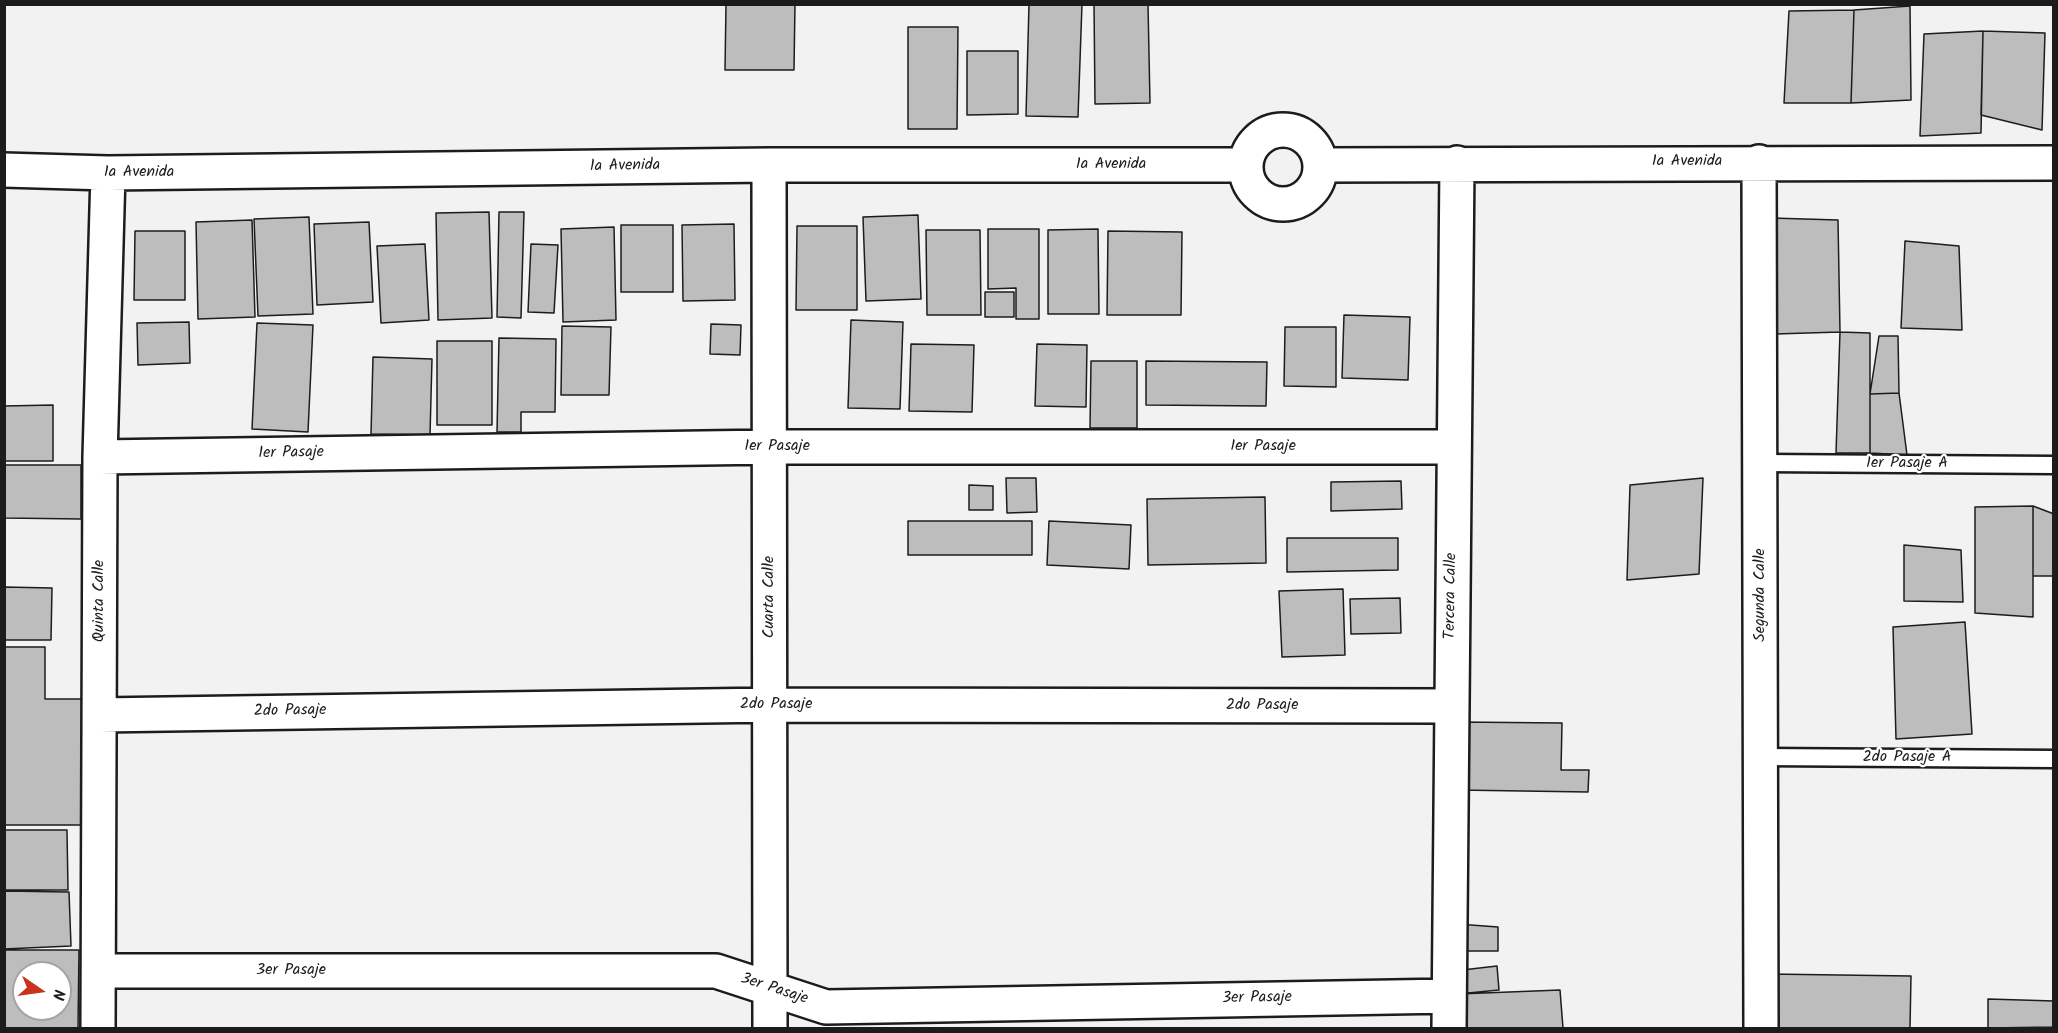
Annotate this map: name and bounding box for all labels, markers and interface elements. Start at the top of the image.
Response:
street label: 1a Avenida [1652,152,1722,172]
street label: 1a Avenida [1076,155,1146,175]
street label: 1a Avenida [590,157,660,177]
street label: 1a Avenida [104,163,174,183]
street label: 1er Pasaje [744,437,810,457]
street label: 1er Pasaje [1230,437,1296,457]
street label: 1er Pasaje [258,444,324,464]
street label: 1er Pasaje A [1866,454,1948,474]
street label: Segunda Calle [1751,548,1771,642]
street label: Tercera Calle [1442,552,1462,640]
street label: Cuarta Calle [760,556,780,638]
street label: Quinta Calle [90,560,110,642]
street label: 2do Pasaje [740,695,812,715]
street label: 2do Pasaje [1226,696,1298,716]
street label: 2do Pasaje [253,702,327,722]
street label: 2do Pasaje A [1863,748,1951,768]
north arrow [12,961,72,1021]
street label: 3er Pasaje [256,961,326,981]
street label: 3er Pasaje [738,970,810,1010]
text: N [45,987,71,1002]
street label: 3er Pasaje [1222,989,1292,1009]

